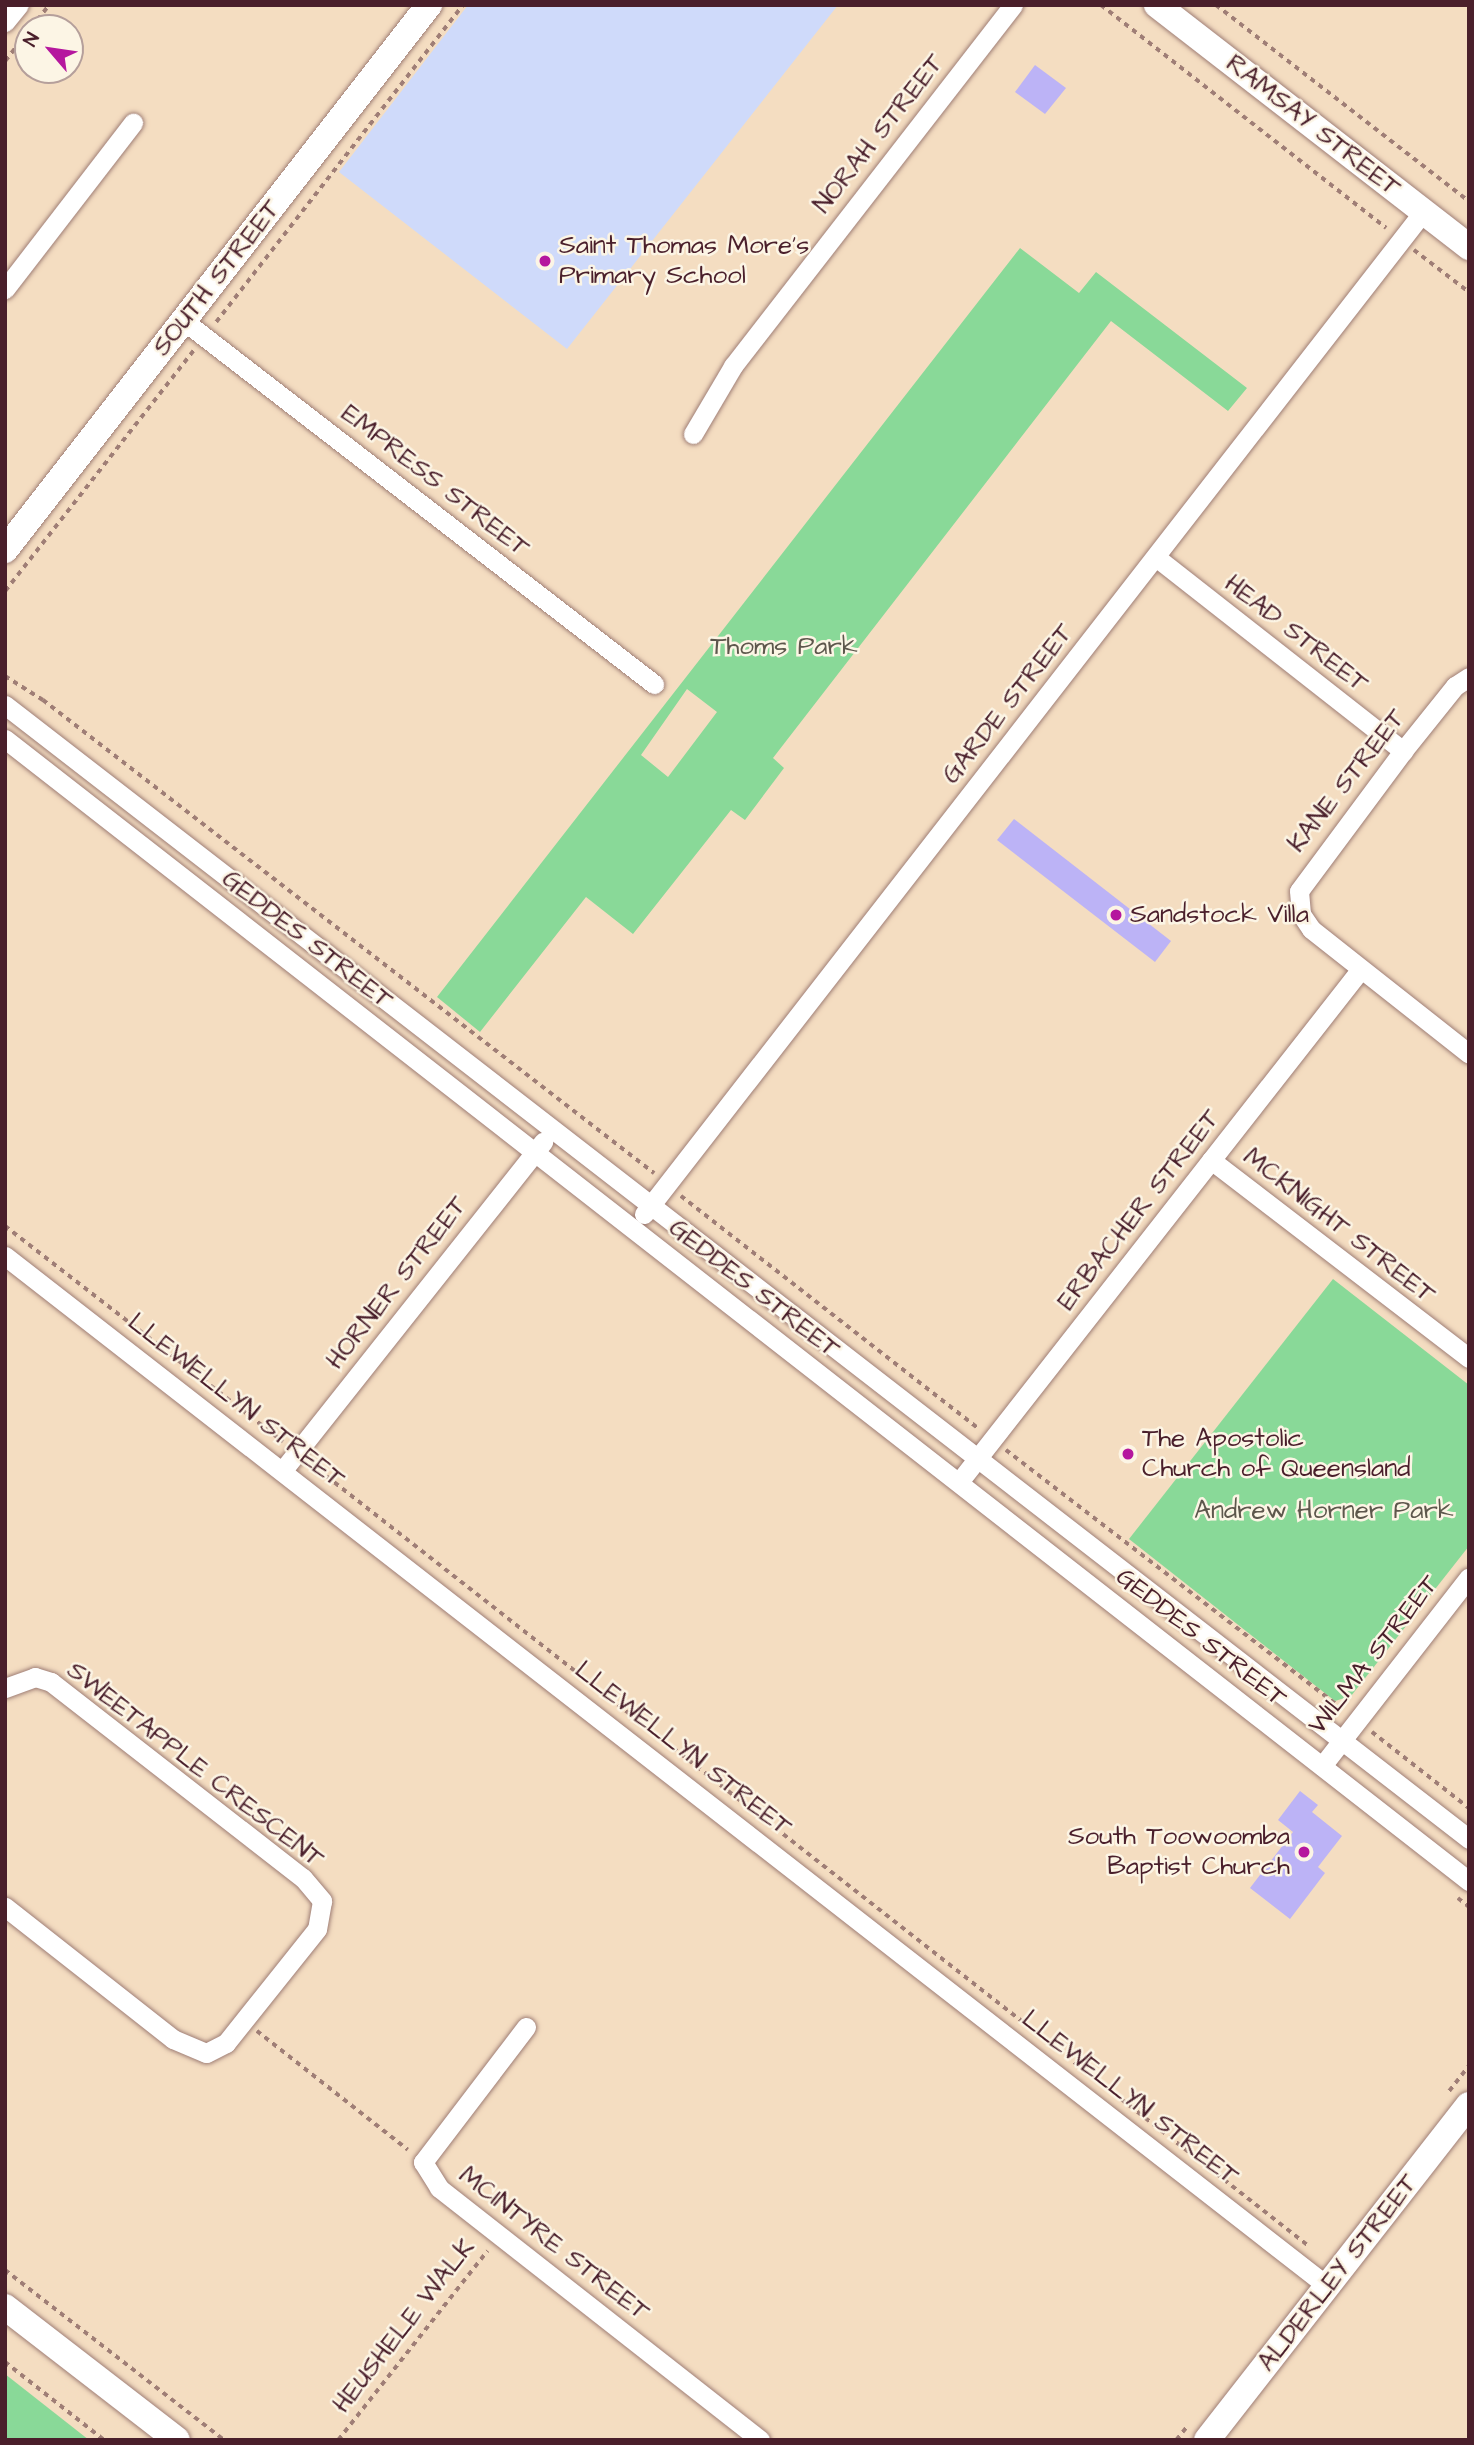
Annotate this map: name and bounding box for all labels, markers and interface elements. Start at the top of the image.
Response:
north arrow [14,14,84,84]
text: N [17,28,47,51]
street label: NORAH STREET [807,48,951,220]
street label: RAMSAY STREET [1220,48,1406,204]
street label: SOUTH STREET [146,194,288,362]
place label: Saint Thomas More's Primary School [559,230,809,292]
marker: Saint Thomas More's Primary School [537,253,553,269]
street label: EMPRESS STREET [335,398,535,564]
street label: HEAD STREET [1218,568,1374,700]
street label: GARDE STREET [936,618,1080,790]
park label: Thoms Park [710,631,858,663]
street label: KANE STREET [1281,703,1413,859]
street label: GEDDES STREET [215,864,399,1016]
place label: Sandstock Villa [1130,899,1309,931]
marker: Sandstock Villa [1108,907,1124,923]
street label: ERBACHER STREET [1051,1103,1227,1317]
street label: MCKNIGHT STREET [1237,1141,1441,1311]
street label: HORNER STREET [320,1190,474,1376]
street label: GEDDES STREET [662,1213,846,1365]
street label: LLEWELLYN STREET [121,1307,351,1495]
place label: The Apostolic Church of Queensland [1142,1423,1411,1484]
marker: The Apostolic Church of Queensland [1120,1446,1136,1462]
park label: Andrew Horner Park [1194,1495,1454,1527]
street label: GEDDES STREET [1109,1562,1293,1714]
street label: WILMA STREET [1302,1569,1446,1741]
street label: SWEETAPPLE CRESCENT [60,1655,330,1875]
street label: LLEWELLYN STREET [568,1655,798,1843]
place label: South Toowoomba Baptist Church [1068,1821,1290,1882]
marker: South Toowoomba Baptist Church [1296,1844,1312,1860]
street label: LLEWELLYN STREET [1015,2004,1245,2192]
street label: MCINTYRE STREET [453,2160,655,2328]
street label: ALDERLEY STREET [1251,2168,1425,2378]
street label: HEUSHELE WALK [326,2233,482,2419]

